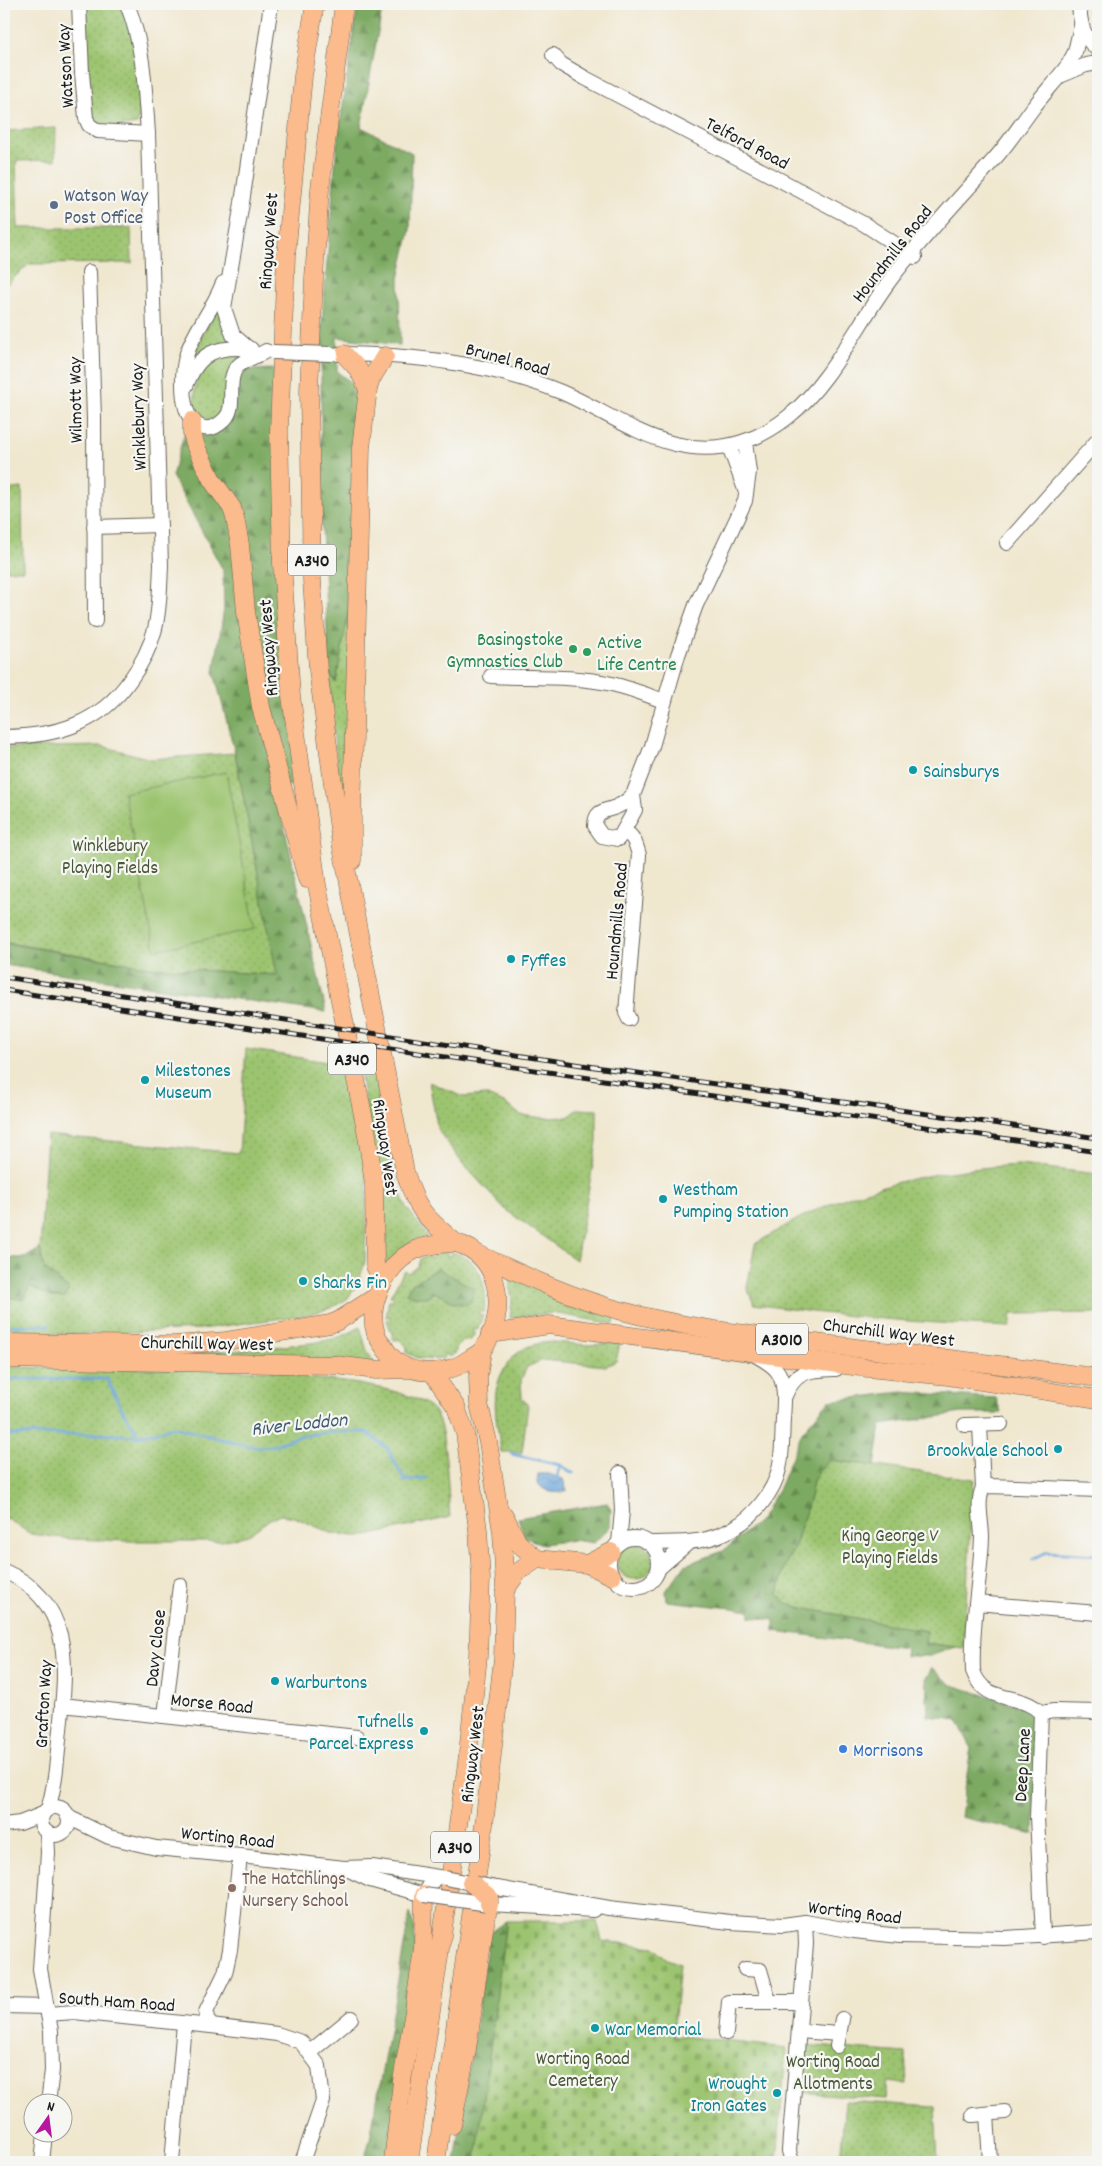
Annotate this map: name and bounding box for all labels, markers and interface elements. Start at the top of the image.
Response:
street label: Watson Way [52,23,83,108]
street label: Telford Road [700,112,793,178]
place label: Watson Way Post Office [64,184,148,233]
street label: Ringway West [254,192,287,291]
marker: Watson Way Post Office [48,199,60,211]
street label: Houndmills Road [847,201,941,310]
street label: Brunel Road [462,337,552,386]
street label: Wilmott Way [63,356,92,443]
street label: Winklebury Way [125,363,156,471]
road number: A340 [288,544,336,576]
street label: Ringway West [254,598,287,697]
place label: Basingstoke Gymnastics Club [446,628,563,677]
place label: Active Life Centre [597,631,677,680]
marker: Basingstoke Gymnastics Club [567,643,579,655]
marker: Active Life Centre [581,646,593,658]
place label: Sainsburys [923,760,1000,787]
marker: Sainsburys [907,764,919,776]
park label: Winklebury Playing Fields [62,834,158,883]
street label: Houndmills Road [600,862,637,981]
place label: Fyffes [521,949,566,976]
marker: Fyffes [505,953,517,965]
road number: A340 [328,1044,376,1074]
place label: Milestones Museum [155,1059,231,1108]
marker: Milestones Museum [139,1074,151,1086]
street label: Ringway West [363,1097,404,1198]
place label: Westham Pumping Station [673,1178,789,1227]
marker: Westham Pumping Station [657,1193,669,1205]
place label: Sharks Fin [313,1271,387,1298]
marker: Sharks Fin [297,1275,309,1287]
street label: Churchill Way West [821,1313,956,1356]
road number: A3010 [756,1324,808,1355]
street label: Churchill Way West [140,1331,274,1360]
water label: River Loddon [250,1407,350,1445]
place label: Brookvale School [927,1439,1048,1466]
marker: Brookvale School [1052,1443,1064,1455]
park label: King George V Playing Fields [841,1524,939,1573]
street label: Davy Close [140,1608,175,1688]
street label: Grafton Way [30,1659,61,1749]
place label: Warburtons [285,1671,368,1698]
marker: Warburtons [269,1675,281,1687]
street label: Morse Road [169,1688,254,1723]
street label: Ringway West [455,1704,494,1804]
place label: Tufnells Parcel Express [309,1710,414,1759]
marker: Tufnells Parcel Express [418,1725,430,1737]
street label: Deep Lane [1009,1728,1040,1803]
place label: Morrisons [853,1739,923,1766]
marker: Morrisons [837,1743,849,1755]
street label: Worting Road [180,1821,276,1858]
road number: A340 [431,1831,479,1862]
place label: The Hatchlings Nursery School [242,1867,349,1916]
marker: The Hatchlings Nursery School [226,1882,238,1894]
street label: Worting Road [806,1895,903,1934]
street label: South Ham Road [58,1986,176,2021]
place label: War Memorial [605,2018,702,2045]
marker: War Memorial [589,2022,601,2034]
park label: Worting Road Cemetery [536,2047,630,2096]
park label: Worting Road Allotments [786,2050,880,2099]
place label: Wrought Iron Gates [691,2072,767,2121]
marker: Wrought Iron Gates [771,2087,783,2099]
north arrow [22,2094,72,2144]
text: N [45,2097,57,2118]

